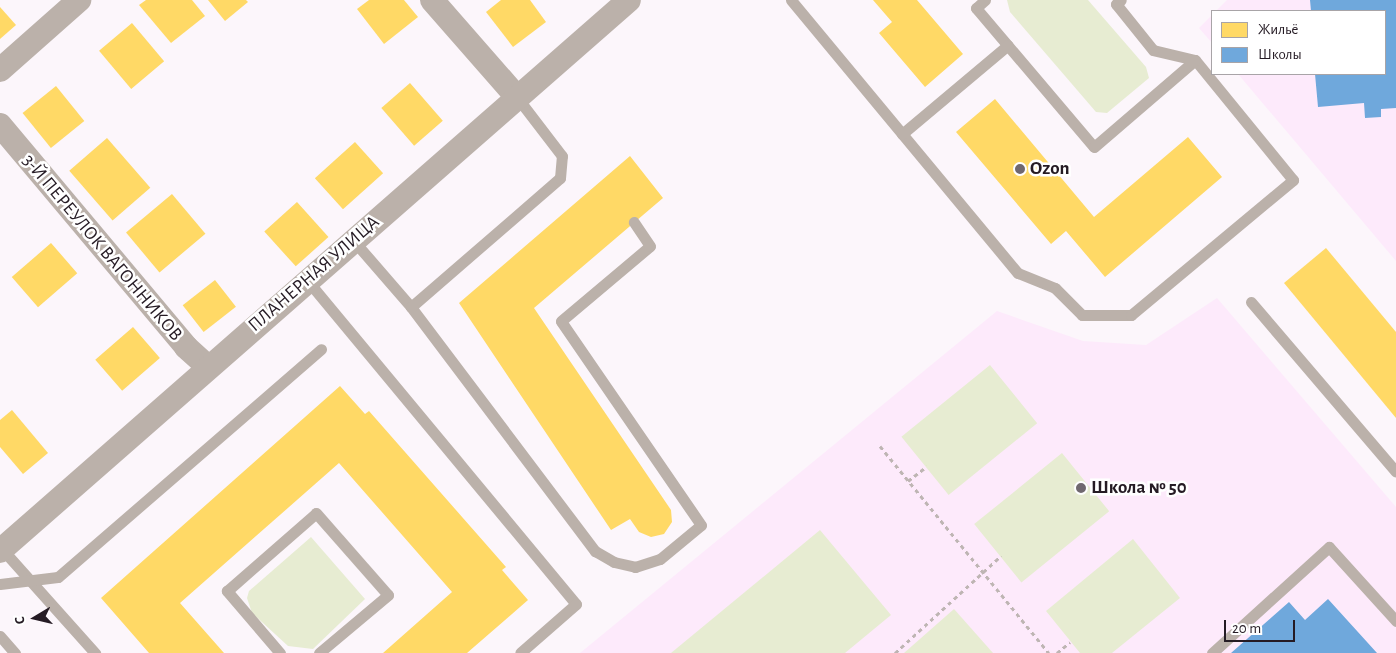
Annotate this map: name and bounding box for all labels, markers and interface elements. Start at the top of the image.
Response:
legend [1211,10,1386,75]
text: Жильё [1258,22,1298,37]
text: Школы [1258,47,1302,62]
street label: 3-Й ПЕРЕУЛОК ВАГОННИКОВ [17,150,187,346]
place label: Ozon [1030,158,1069,180]
marker: Ozon [1014,163,1026,175]
street label: ПЛАНЕРНАЯ УЛИЦА [244,211,384,337]
place label: Школа № 50 [1091,477,1187,499]
marker: Школа № 50 [1075,482,1087,494]
north arrow [10,593,60,643]
scale bar [1226,610,1297,642]
text: С [13,615,28,625]
text: 20 m [1232,621,1261,636]

